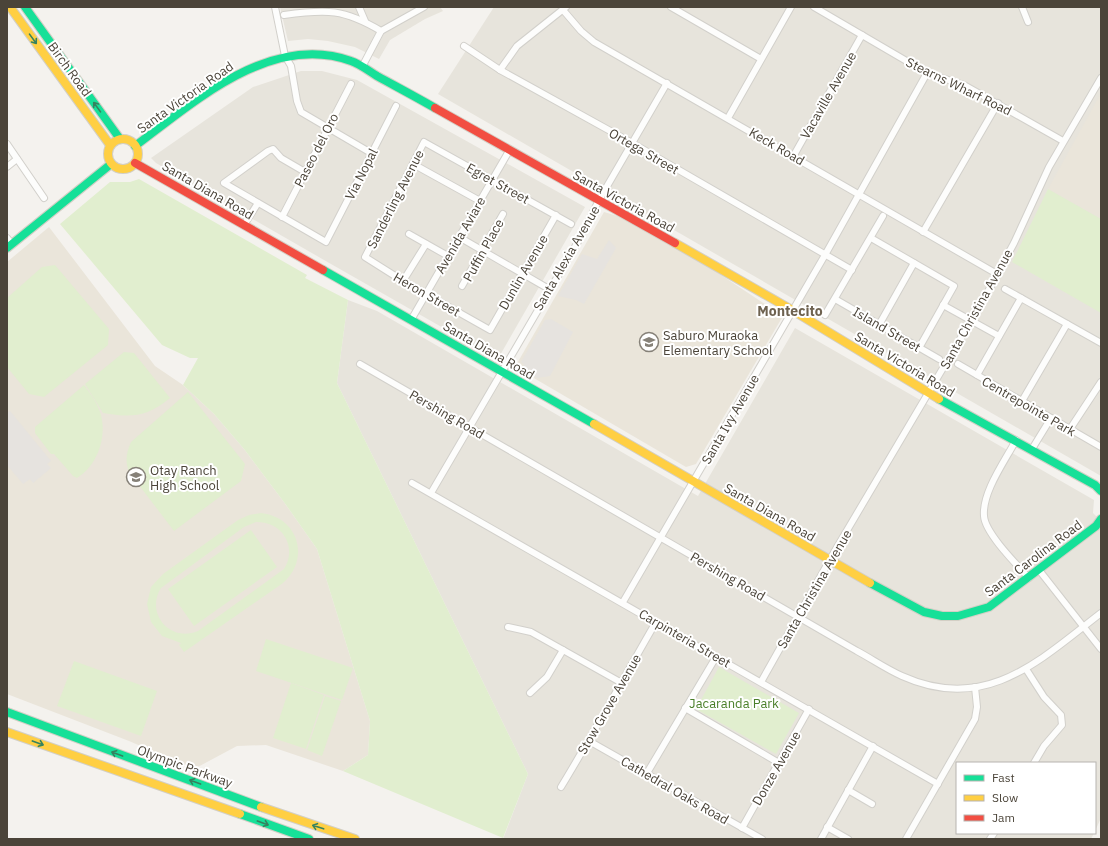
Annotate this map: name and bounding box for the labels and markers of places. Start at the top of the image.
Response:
place label: Saburo Muraoka Elementary School [663,327,773,359]
school or university icon: Saburo Muraoka Elementary School [638,331,660,353]
place label: Otay Ranch High School [150,462,220,494]
school or university icon: Otay Ranch High School [125,466,147,488]

